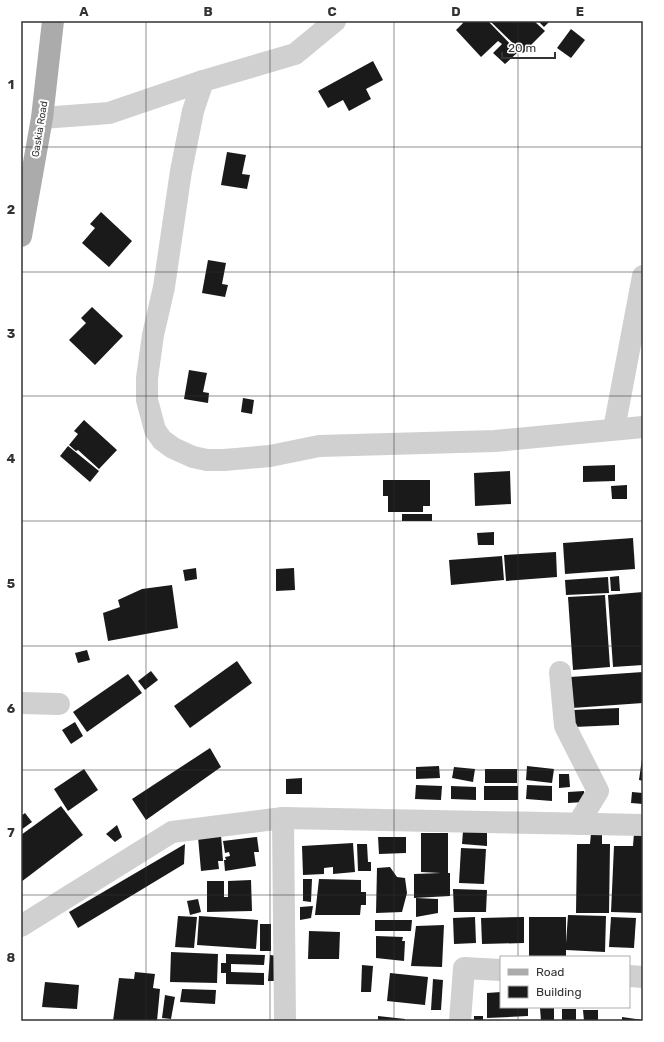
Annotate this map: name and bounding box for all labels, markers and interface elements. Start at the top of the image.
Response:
text: A [79,4,89,19]
text: B [203,4,213,19]
text: C [327,4,337,19]
text: D [451,4,461,19]
text: E [576,4,584,19]
scale bar [502,34,555,60]
text: 20 m [508,41,536,55]
text: 1 [8,77,14,92]
street label: Gaskia Road [30,100,50,158]
text: 2 [7,202,15,217]
text: 3 [7,326,16,341]
text: 4 [7,451,16,466]
text: 5 [7,576,15,591]
text: 6 [7,701,16,716]
text: 7 [7,825,15,840]
text: 8 [7,950,16,965]
legend [500,956,630,1008]
text: Road [536,965,564,979]
text: Building [536,985,582,999]

